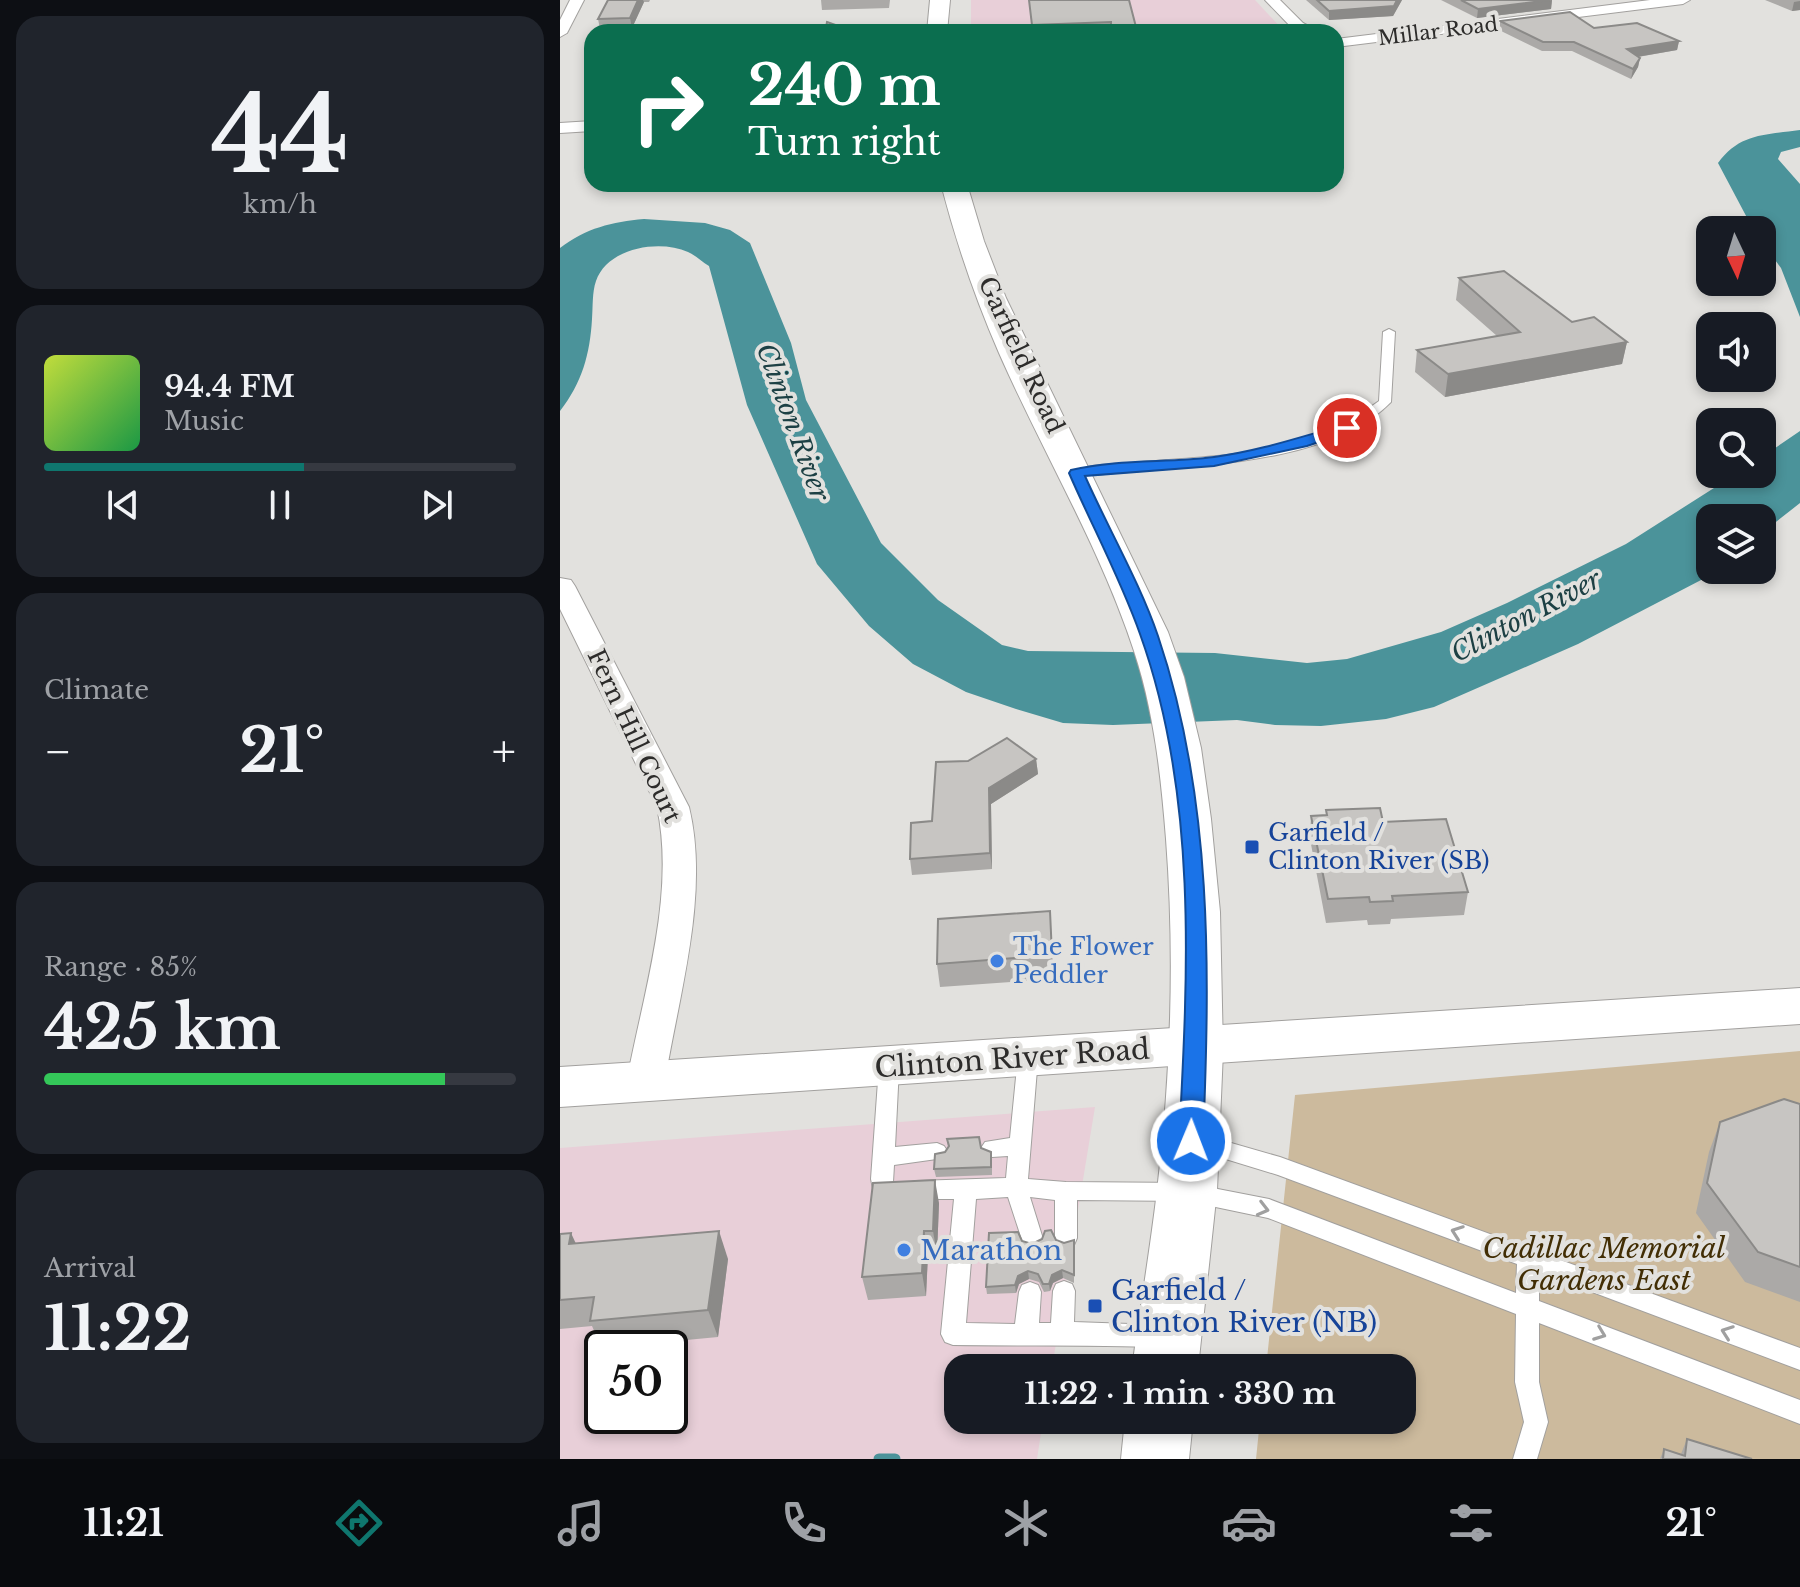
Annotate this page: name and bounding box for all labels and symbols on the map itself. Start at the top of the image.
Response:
street label: Millar Road [1377,12,1499,50]
north arrow [1696,216,1776,296]
street label: Garfield Road [972,272,1070,438]
water label: Clinton River [750,339,837,506]
pin [1313,394,1381,462]
water label: Clinton River [1446,563,1607,669]
street label: Fern Hill Court [582,644,687,827]
place label: Garfield / Clinton River (SB) [1268,818,1490,875]
marker: Garfield / Clinton River (SB) [1243,838,1261,856]
place label: The Flower Peddler [1013,932,1154,989]
marker: The Flower Peddler [988,952,1006,970]
street label: Clinton River Road [873,1031,1151,1086]
position arrow [1149,1099,1233,1183]
one-way arrow [1256,1199,1270,1216]
one-way arrow [1451,1225,1465,1241]
park label: Cadillac Memorial Gardens East [1483,1231,1726,1298]
place label: Marathon [920,1233,1062,1268]
marker: Marathon [895,1241,913,1259]
place label: Garfield / Clinton River (NB) [1111,1273,1377,1340]
marker: Garfield / Clinton River (NB) [1086,1297,1104,1315]
one-way arrow [1592,1324,1606,1340]
one-way arrow [1721,1325,1735,1342]
speed limit sign: 50 [584,1330,688,1434]

